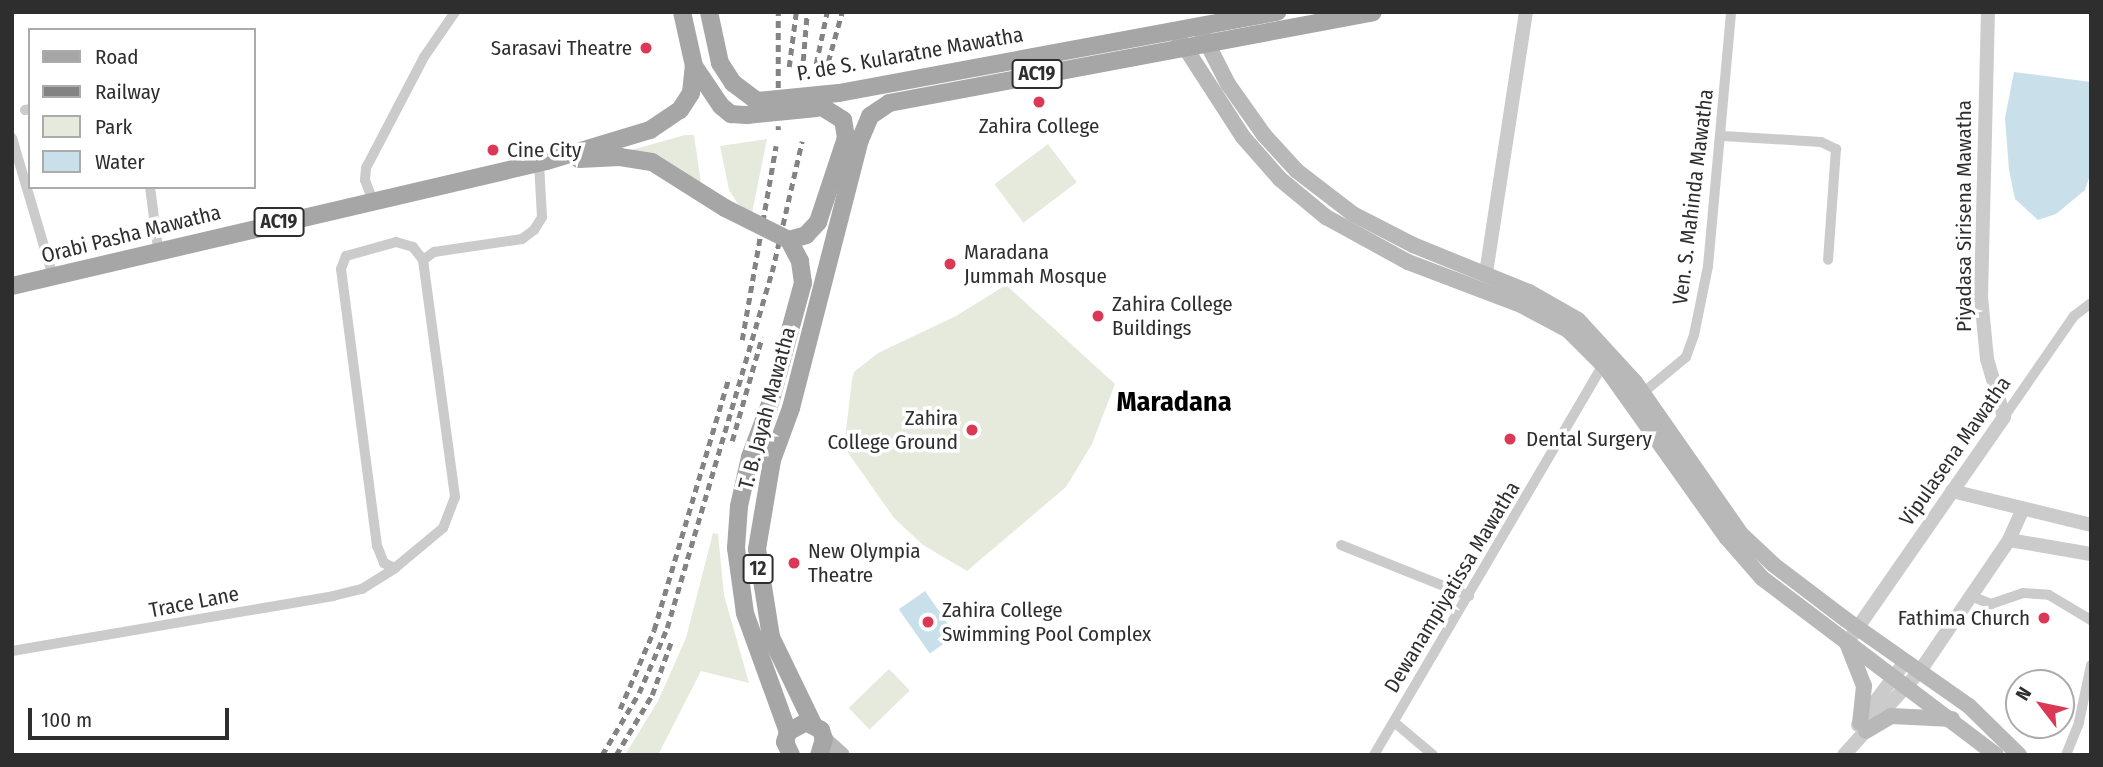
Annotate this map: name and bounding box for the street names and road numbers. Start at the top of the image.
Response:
street label: P. de S. Kularatne Mawatha [795,22,1025,86]
road number: AC19 [1011,58,1063,90]
street label: Ven. S. Mahinda Mawatha [1667,88,1719,306]
street label: Piyadasa Sirisena Mawatha [1951,100,1977,332]
street label: Orabi Pasha Mawatha [39,200,223,268]
road number: AC19 [253,206,305,238]
street label: T. B. Jayah Mawatha [733,324,801,492]
street label: Vipulasena Mawatha [1894,371,2016,531]
street label: Dewanampiyatissa Mawatha [1379,477,1525,697]
road number: 12 [742,554,774,584]
street label: Trace Lane [147,581,241,623]

